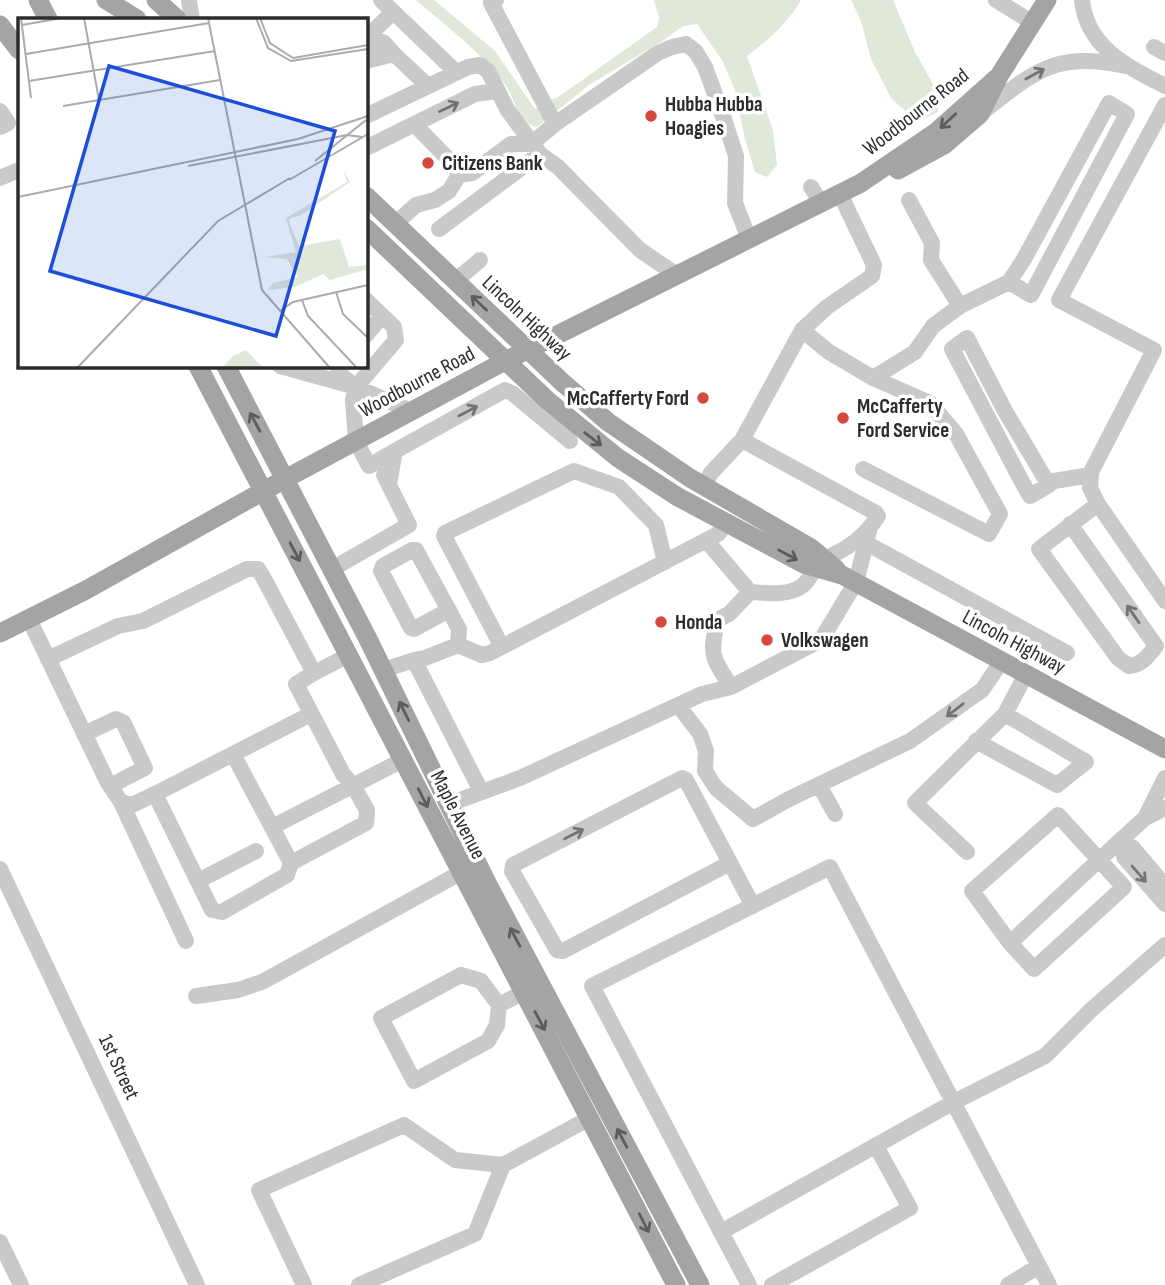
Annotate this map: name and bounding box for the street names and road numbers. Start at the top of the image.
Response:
street label: Woodbourne Road [858,63,974,161]
street label: Lincoln Highway [477,270,577,366]
street label: Woodbourne Road [355,341,479,423]
street label: Lincoln Highway [958,604,1070,680]
street label: Maple Avenue [425,766,491,864]
street label: 1st Street [93,1030,145,1104]

